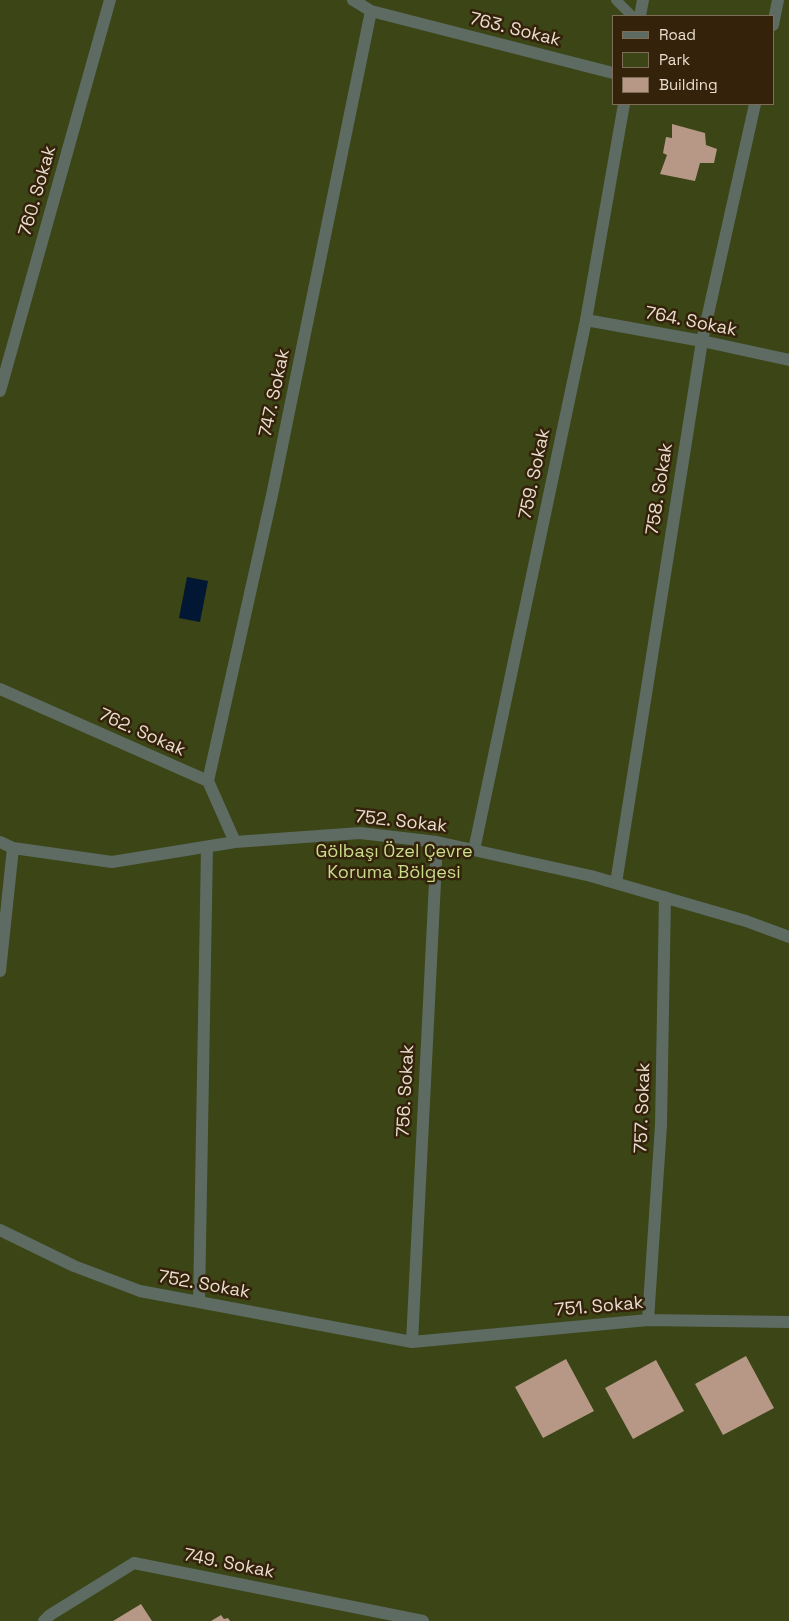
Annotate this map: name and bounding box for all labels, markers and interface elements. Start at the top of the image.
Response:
street label: 763. Sokak [467,8,563,52]
legend [612,15,774,105]
text: Road [659,25,696,44]
text: Park [659,50,690,69]
text: Building [659,75,718,94]
street label: 760. Sokak [15,143,61,239]
street label: 764. Sokak [643,303,739,341]
street label: 747. Sokak [255,347,295,439]
street label: 759. Sokak [515,426,555,522]
street label: 758. Sokak [642,441,678,537]
street label: 762. Sokak [95,704,189,762]
street label: 752. Sokak [354,806,448,838]
park label: Gölbaşı Özel Çevre Koruma Bölgesi [315,841,473,884]
street label: 756. Sokak [393,1044,419,1138]
street label: 757. Sokak [631,1062,655,1154]
street label: 752. Sokak [157,1266,251,1304]
street label: 751. Sokak [554,1292,644,1322]
street label: 749. Sokak [182,1545,276,1583]

